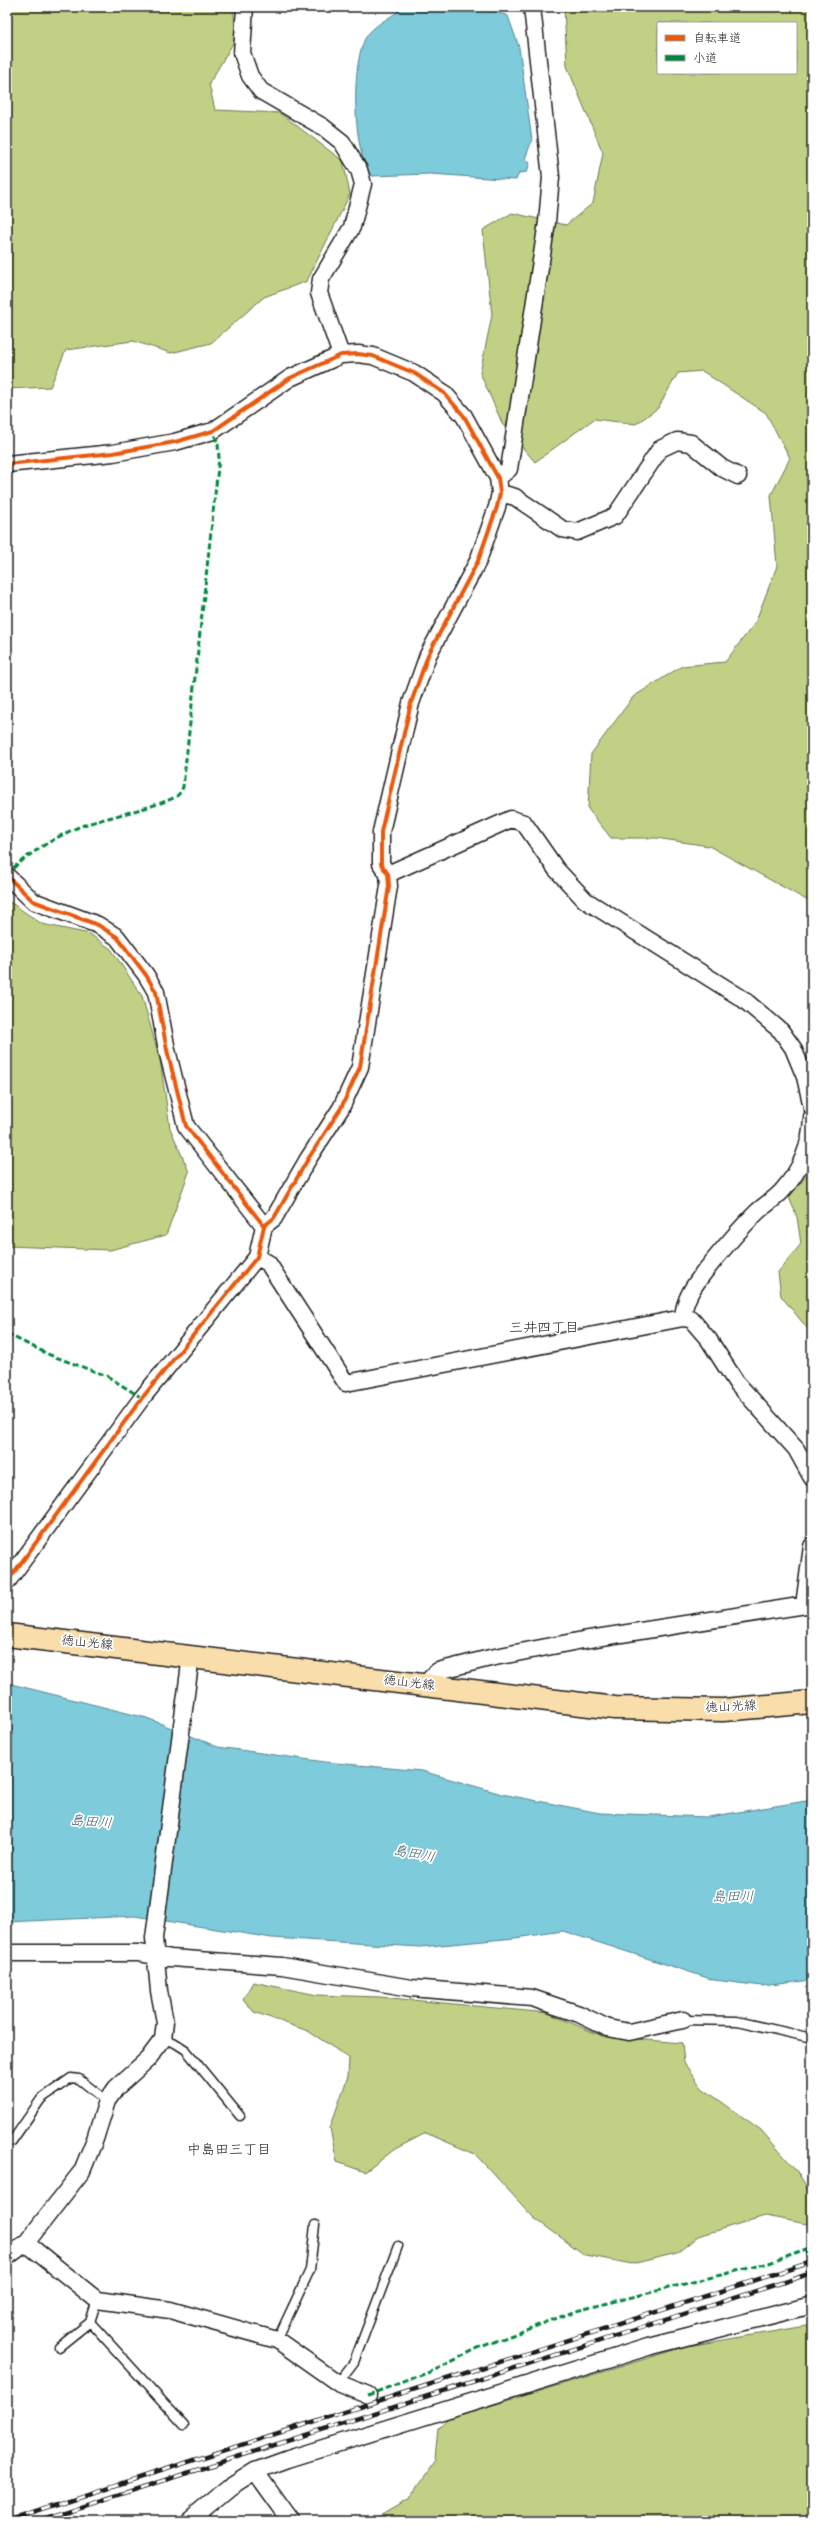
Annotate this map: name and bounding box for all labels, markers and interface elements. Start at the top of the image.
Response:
legend [657,22,797,74]
text: 自転車道 [693,31,741,48]
text: 小道 [693,51,717,68]
district label: 三井四丁目 [509,1319,579,1339]
street label: 徳山光線 [60,1632,115,1656]
street label: 徳山光線 [382,1671,437,1697]
street label: 徳山光線 [705,1697,758,1719]
water label: 島田川 [69,1811,113,1835]
water label: 島田川 [391,1841,437,1869]
water label: 島田川 [712,1888,754,1908]
district label: 中島田三丁目 [187,2141,271,2161]

